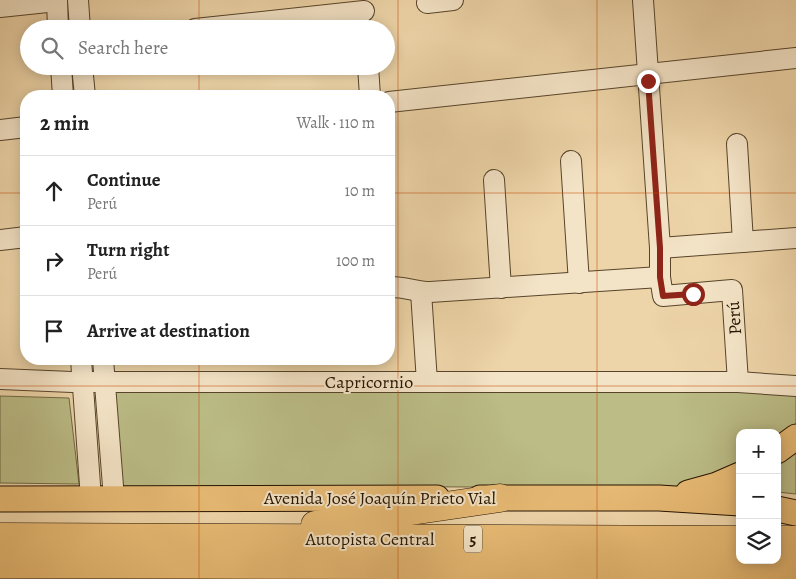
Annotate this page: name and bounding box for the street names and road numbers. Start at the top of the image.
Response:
street label: Perú [721,300,747,336]
street label: Capricornio [325,370,413,394]
street label: Avenida José Joaquín Prieto Vial [263,486,497,510]
road number: 5 [464,526,482,552]
street label: Autopista Central [305,527,435,551]

